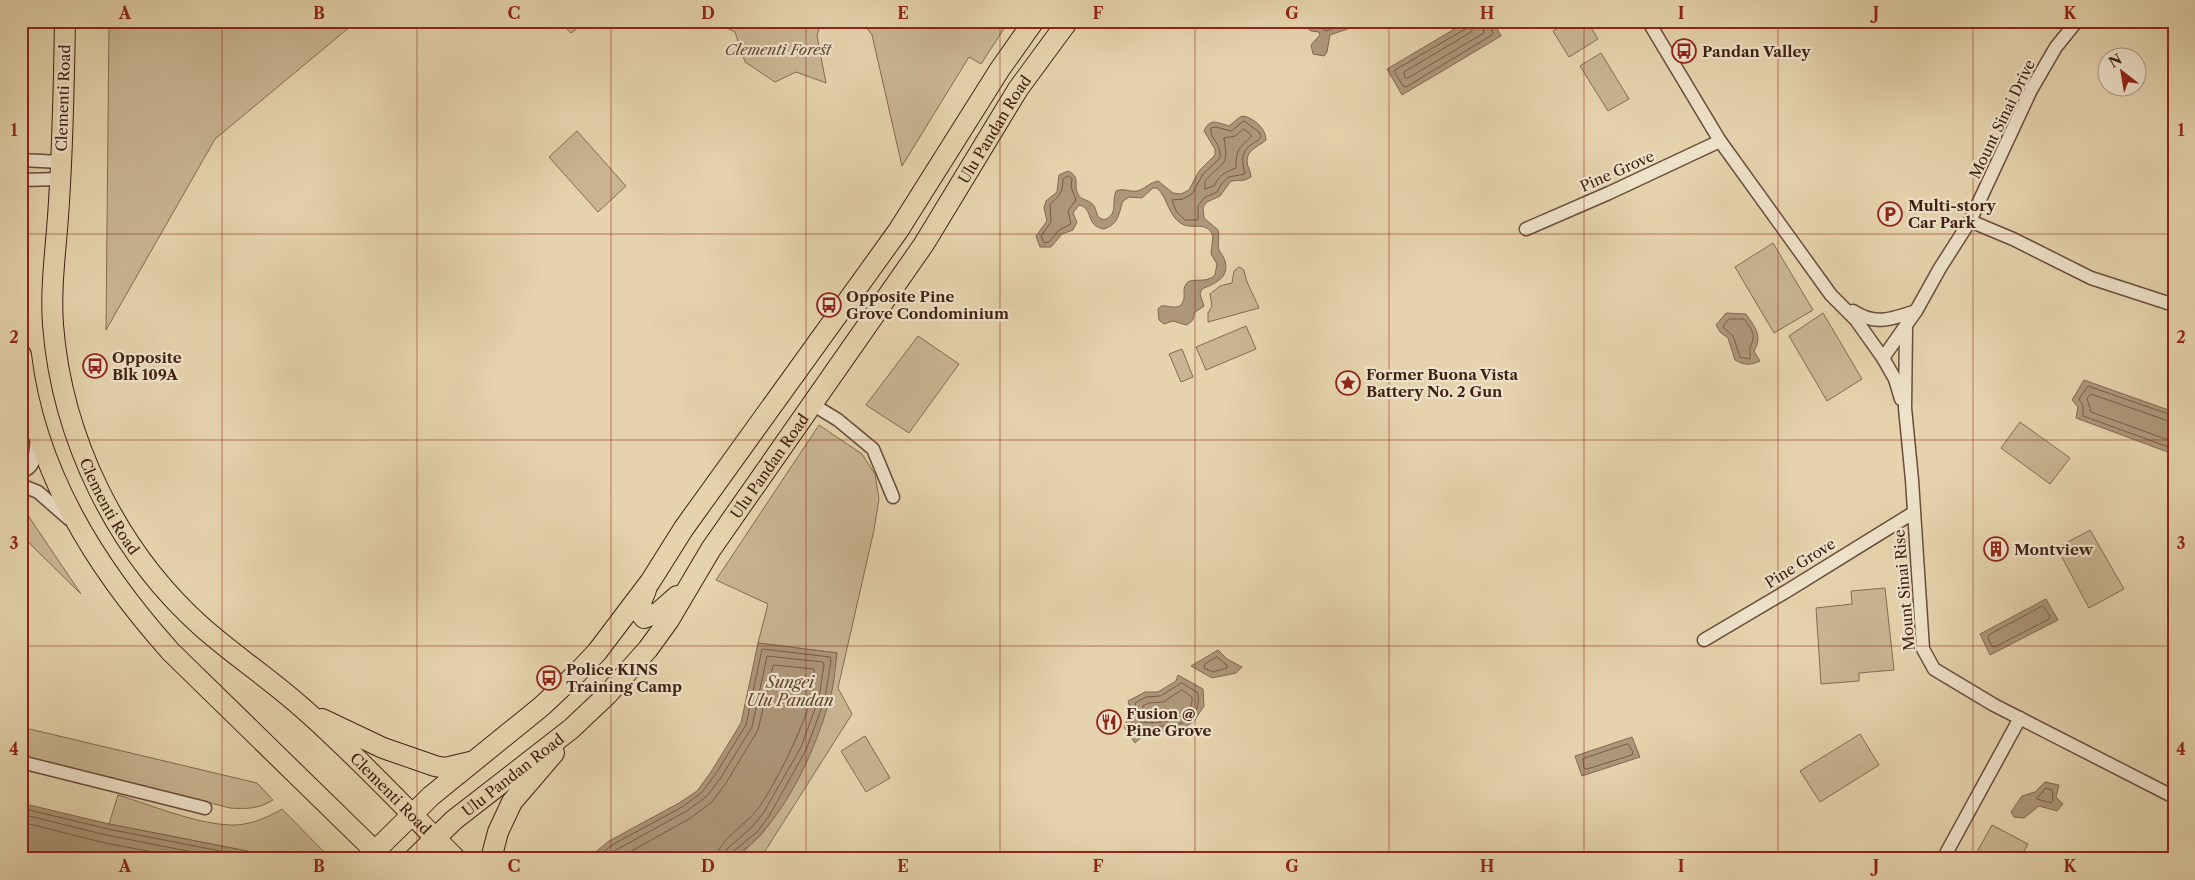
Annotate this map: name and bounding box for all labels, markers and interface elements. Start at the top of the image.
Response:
text: A [118,3,132,23]
text: B [313,3,325,23]
text: C [508,3,520,23]
text: D [701,3,715,23]
text: E [897,3,909,23]
text: F [1093,3,1104,23]
text: G [1285,3,1299,23]
text: H [1480,3,1494,23]
text: I [1678,3,1685,23]
text: J [1870,3,1879,23]
text: K [2064,3,2078,23]
bus stop icon: Pandan Valley [1671,38,1697,64]
park label: Clementi Forest [725,40,832,59]
place label: Pandan Valley [1702,42,1811,61]
street label: Clementi Road [52,44,74,152]
north arrow [2098,48,2148,98]
text: N [2105,50,2125,72]
street label: Mount Sinai Drive [1965,56,2039,182]
street label: Ulu Pandan Road [953,71,1035,187]
text: 1 [10,120,18,140]
text: 1 [2177,120,2185,140]
street label: Pine Grove [1577,146,1657,196]
place label: Multi-story Car Park [1908,196,1997,232]
parking icon: Multi-story Car Park [1877,201,1903,227]
place label: Opposite Pine Grove Condominium [846,287,1009,323]
bus stop icon: Opposite Pine Grove Condominium [816,292,842,318]
text: 2 [9,327,19,347]
text: 2 [2176,327,2186,347]
place label: Opposite Blk 109A [112,348,182,384]
bus stop icon: Opposite Blk 109A [82,353,108,379]
place label: Former Buona Vista Battery No. 2 Gun [1366,365,1519,401]
place icon: Former Buona Vista Battery No. 2 Gun [1335,370,1361,396]
street label: Ulu Pandan Road [726,410,812,522]
street label: Clementi Road [76,455,144,558]
street label: Mount Sinai Rise [1889,528,1919,652]
text: 3 [9,533,19,553]
text: 3 [2176,533,2186,553]
street label: Pine Grove [1761,534,1839,592]
building icon: Montview [1983,536,2009,562]
place label: Montview [2014,540,2094,559]
place label: Police KINS Training Camp [566,660,682,696]
bus stop icon: Police KINS Training Camp [536,665,562,691]
water label: Sungei Ulu Pandan [746,672,834,710]
place label: Fusion @ Pine Grove [1126,704,1212,740]
restaurant icon: Fusion @ Pine Grove [1096,709,1122,735]
street label: Ulu Pandan Road [458,729,567,820]
text: 4 [9,739,19,759]
text: 4 [2176,739,2186,759]
street label: Clementi Road [346,748,435,838]
text: A [118,856,132,876]
text: B [313,856,325,876]
text: C [508,856,520,876]
text: D [701,856,715,876]
text: E [897,856,909,876]
text: F [1093,856,1104,876]
text: G [1285,856,1299,876]
text: H [1480,856,1494,876]
text: I [1678,856,1685,876]
text: J [1870,856,1879,876]
text: K [2064,856,2078,876]

